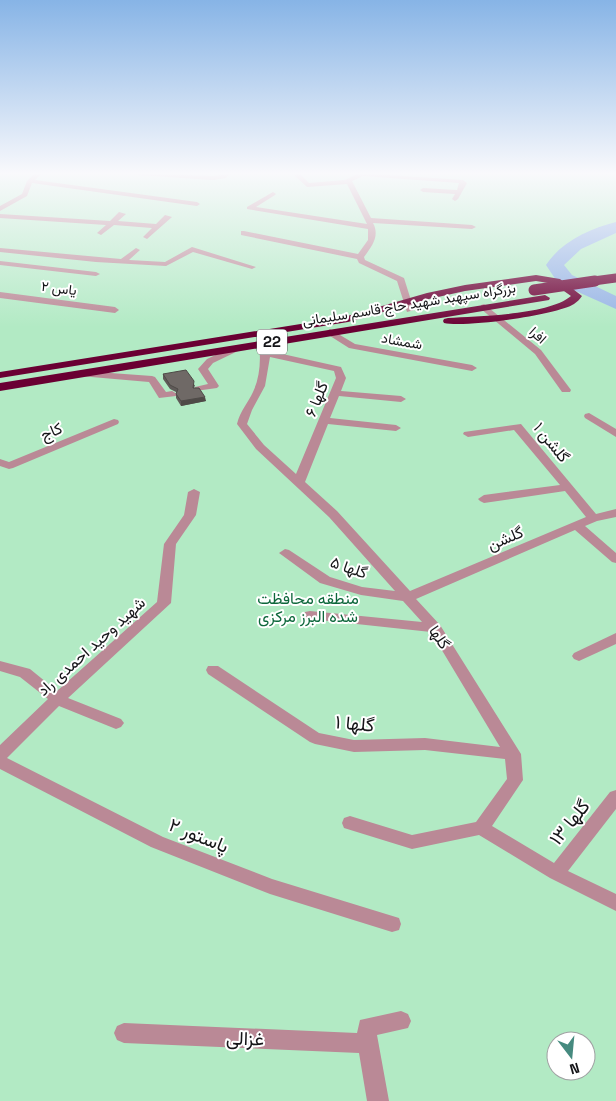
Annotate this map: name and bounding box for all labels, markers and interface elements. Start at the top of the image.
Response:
street label: یاس ۲ [40,277,78,299]
street label: بزرگراه سپهبد شهید حاج قاسم سلیمانی [301,278,517,332]
street label: افرا [526,323,550,347]
street label: شمشاد [380,329,424,353]
road number: 22 [257,330,287,354]
street label: گلها ۶ [300,378,333,420]
street label: کاج [37,417,66,446]
street label: گلشن ۱ [529,418,574,467]
street label: گلشن [484,522,526,555]
street label: گلها ۵ [327,551,370,584]
park label: منطقه محافظت شده البرز مرکزی [257,588,359,627]
street label: شهید وحید احمدی راد [33,592,150,701]
street label: گلها [424,621,455,653]
street label: گلها ۱ [334,709,376,738]
street label: گلها ۱۳ [543,794,595,850]
street label: پاستور ۲ [165,812,232,860]
street label: غزالی [225,1025,264,1052]
north arrow [546,1031,596,1081]
text: N [568,1059,582,1078]

